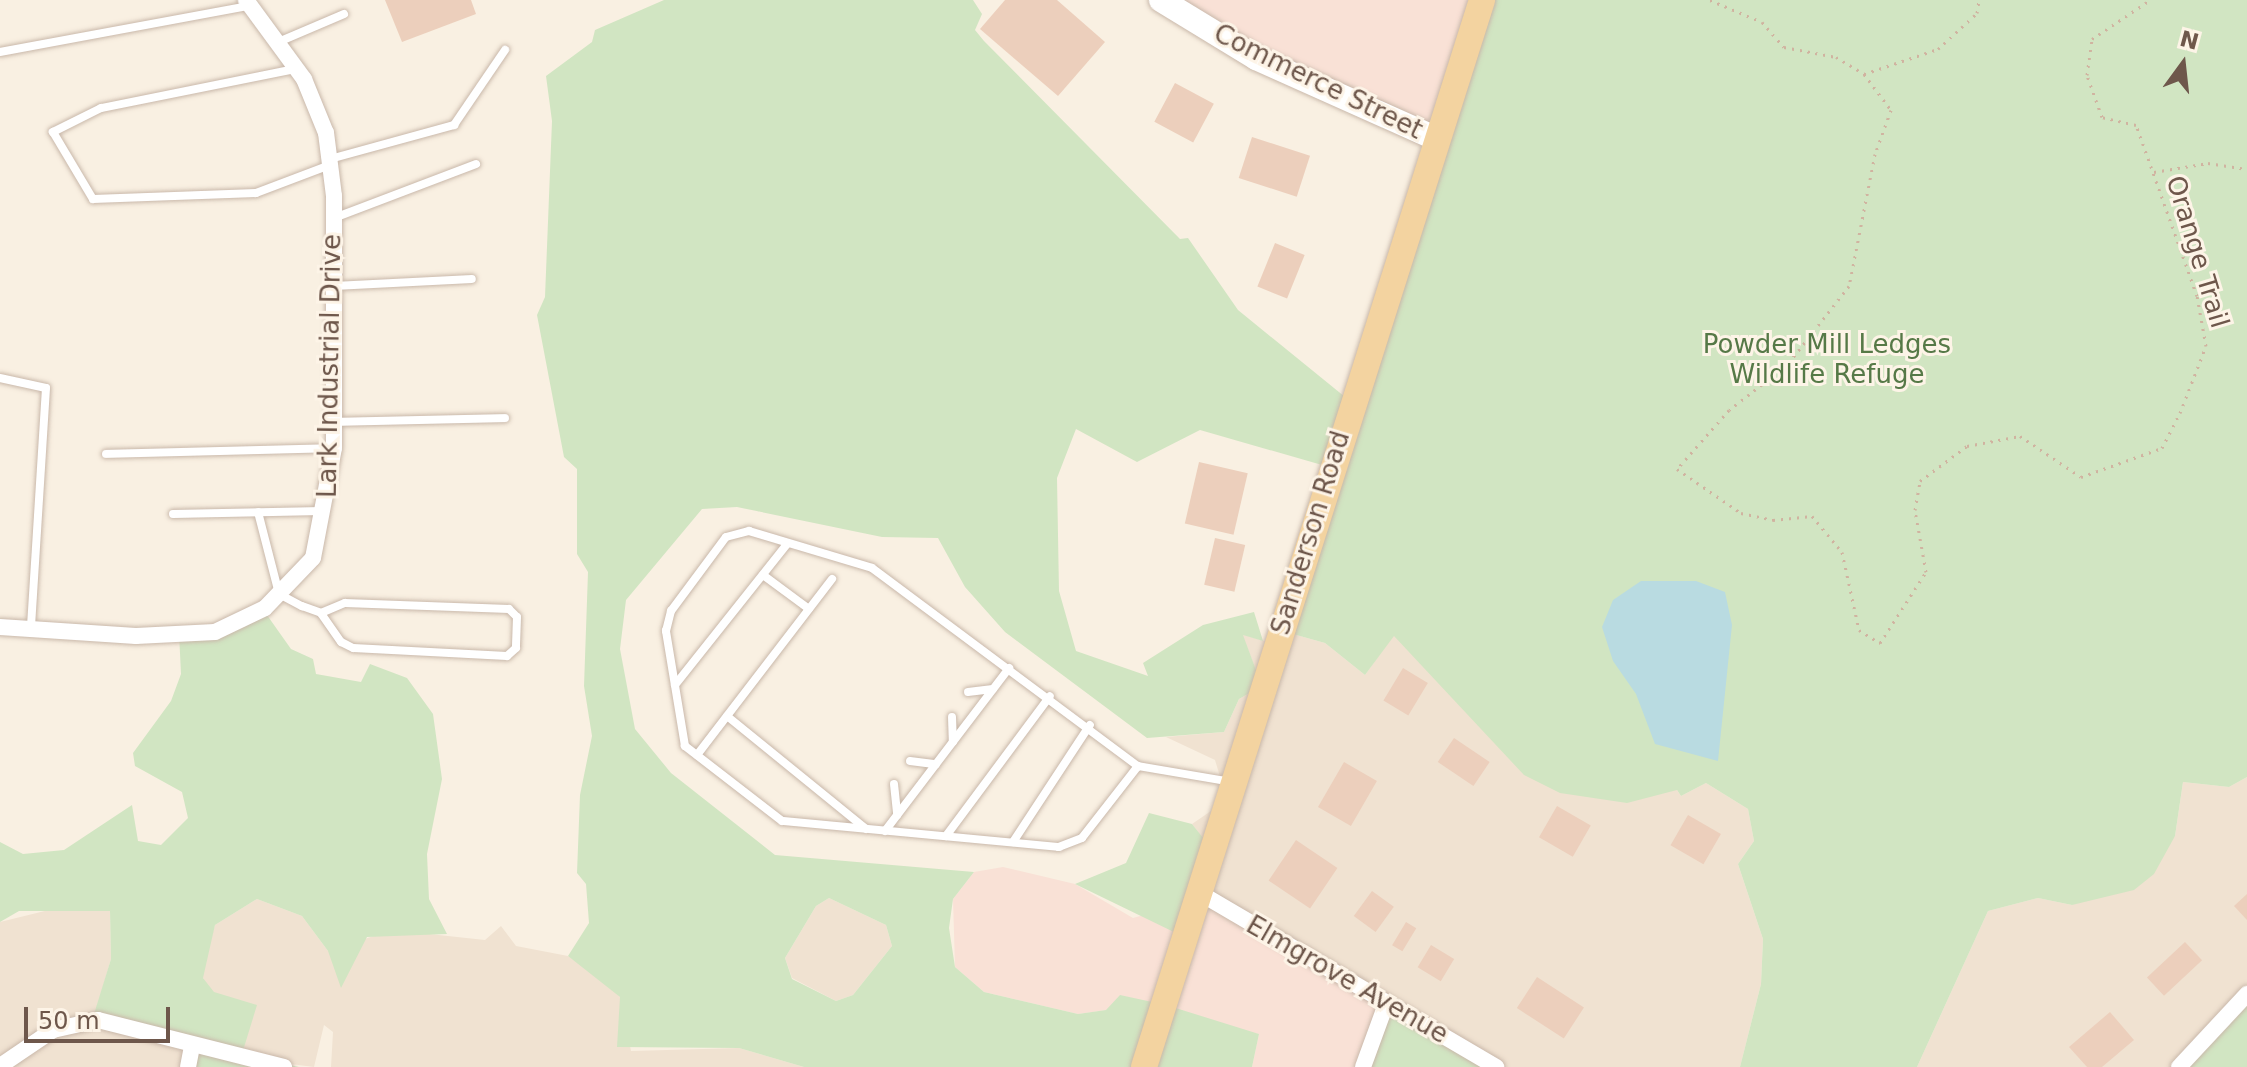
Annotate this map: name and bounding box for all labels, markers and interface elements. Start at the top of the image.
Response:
street label: Commerce Street [1209,18,1427,146]
north arrow [2143,24,2223,104]
text: N [2177,26,2201,55]
street label: Orange Trail [2159,172,2235,332]
street label: Lark Industrial Drive [312,234,348,498]
park label: Powder Mill Ledges Wildlife Refuge [1703,329,1951,390]
street label: Sanderson Road [1265,427,1357,639]
street label: Elmgrove Avenue [1241,910,1453,1050]
scale bar [28,991,174,1041]
text: 50 m [38,1007,100,1035]

